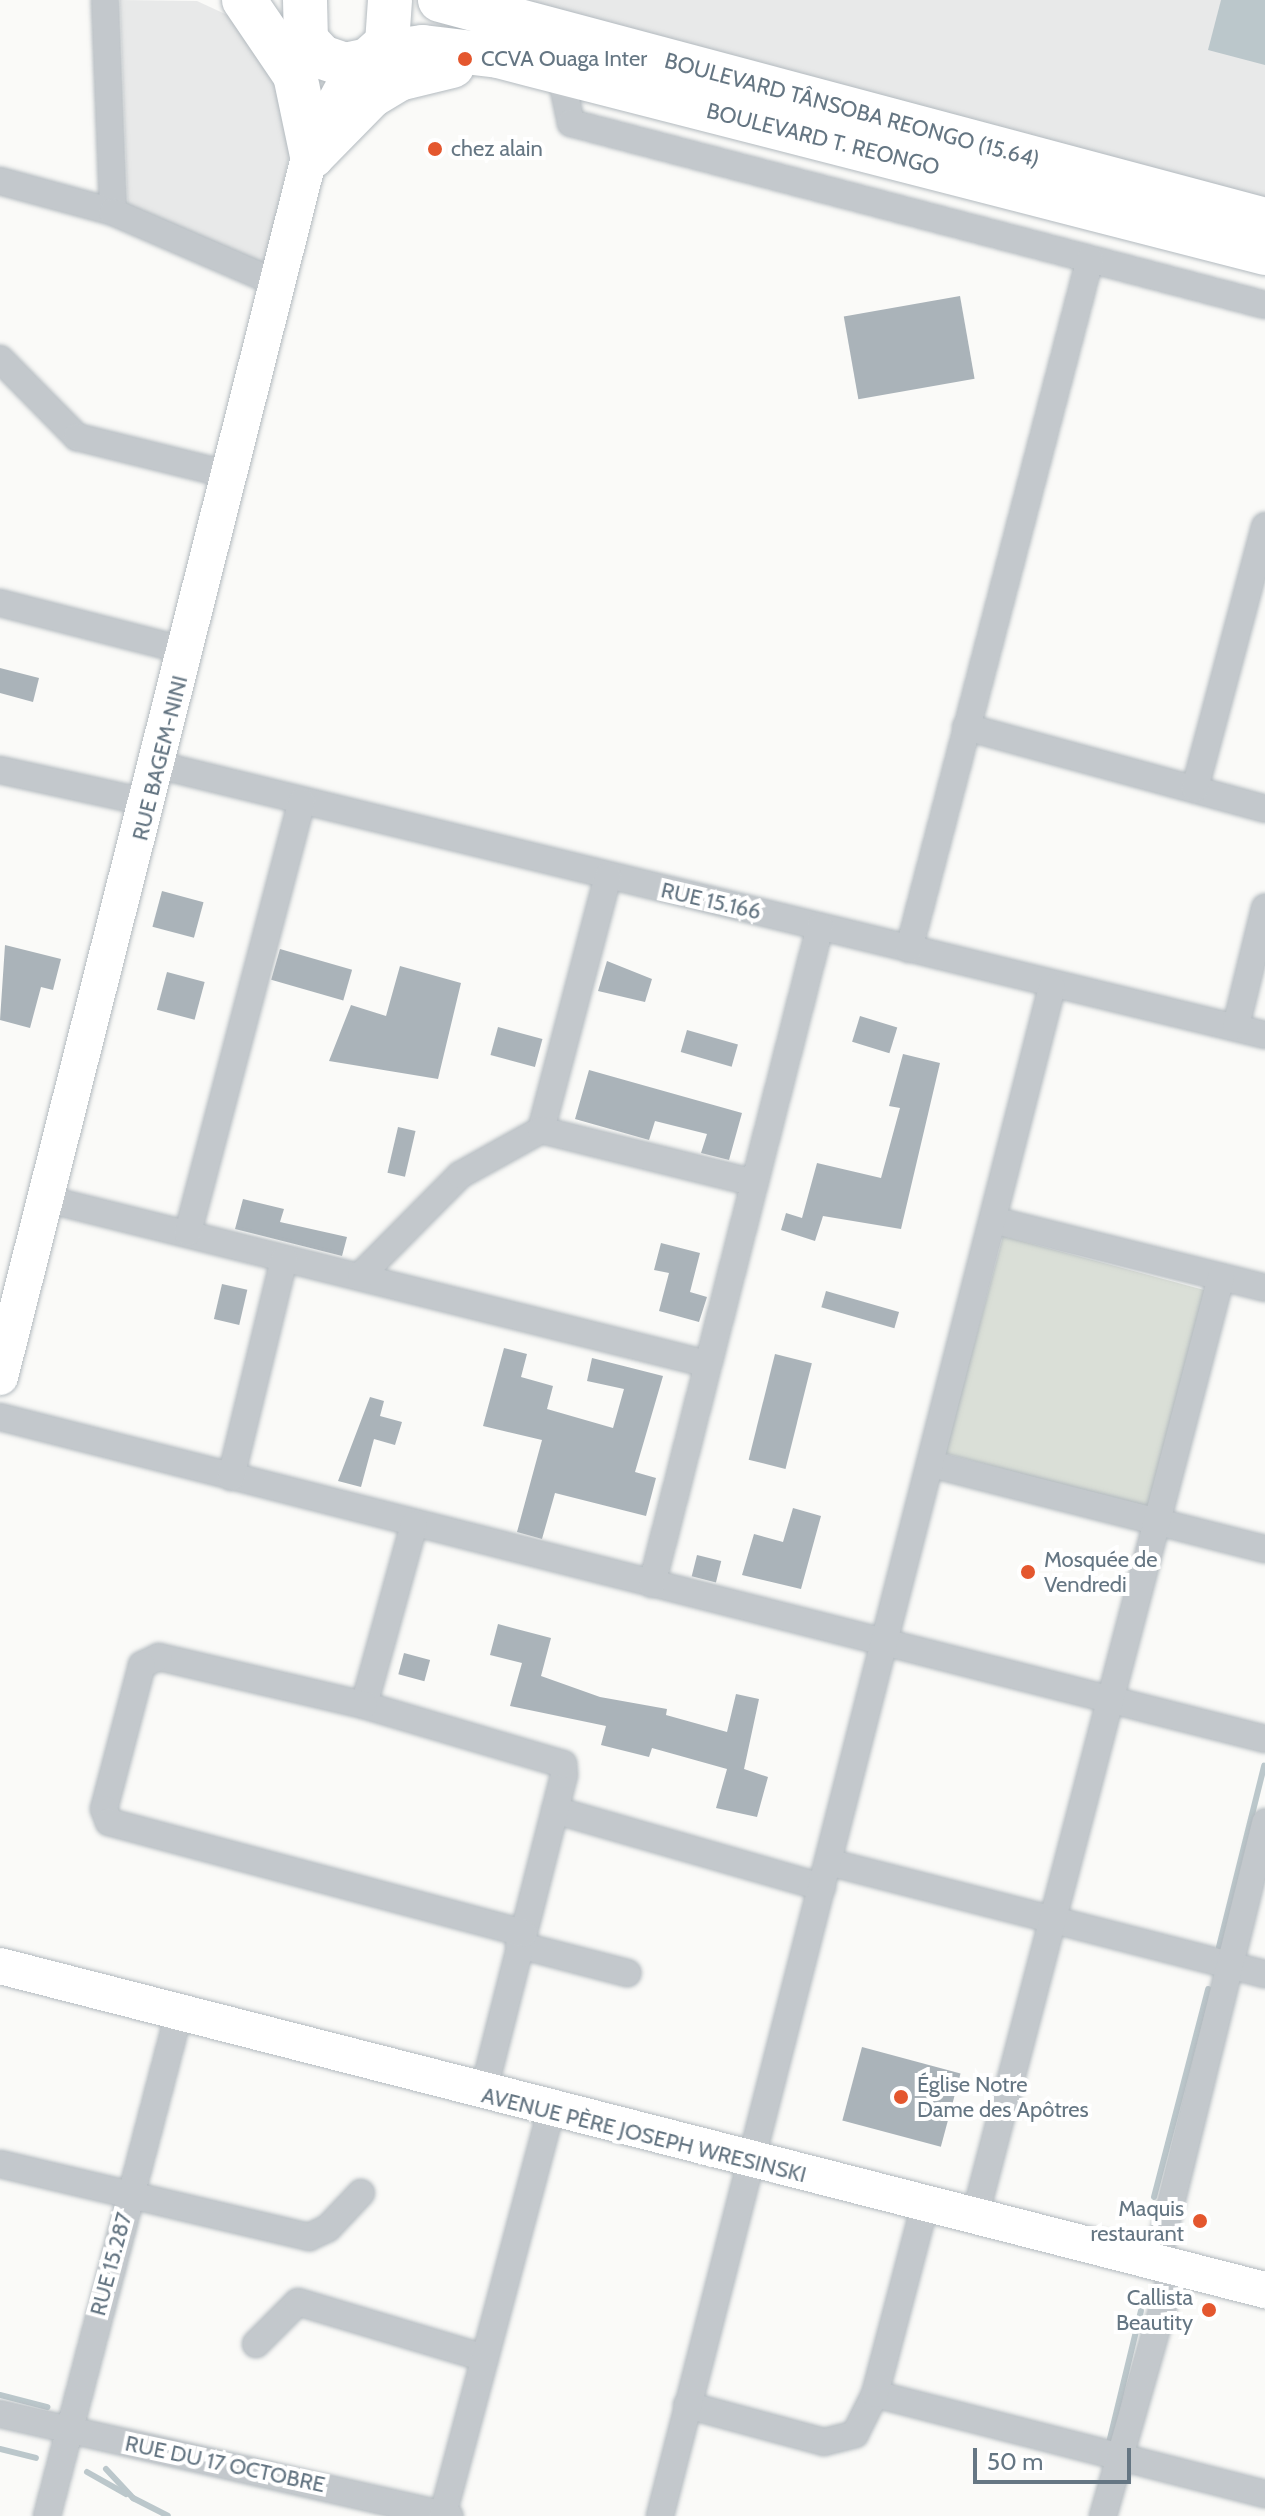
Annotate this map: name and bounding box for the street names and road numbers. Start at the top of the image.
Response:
street label: BOULEVARD TÂNSOBA REONGO (15.64) [662,47,1042,173]
street label: BOULEVARD T. REONGO [704,97,942,181]
street label: RUE BAGEM-NINI [127,673,193,843]
street label: RUE 15.166 [658,877,764,925]
street label: AVENUE PÈRE JOSEPH WRESINSKI [479,2082,809,2188]
street label: RUE 15.287 [85,2209,137,2319]
street label: RUE DU 17 OCTOBRE [123,2430,327,2498]

